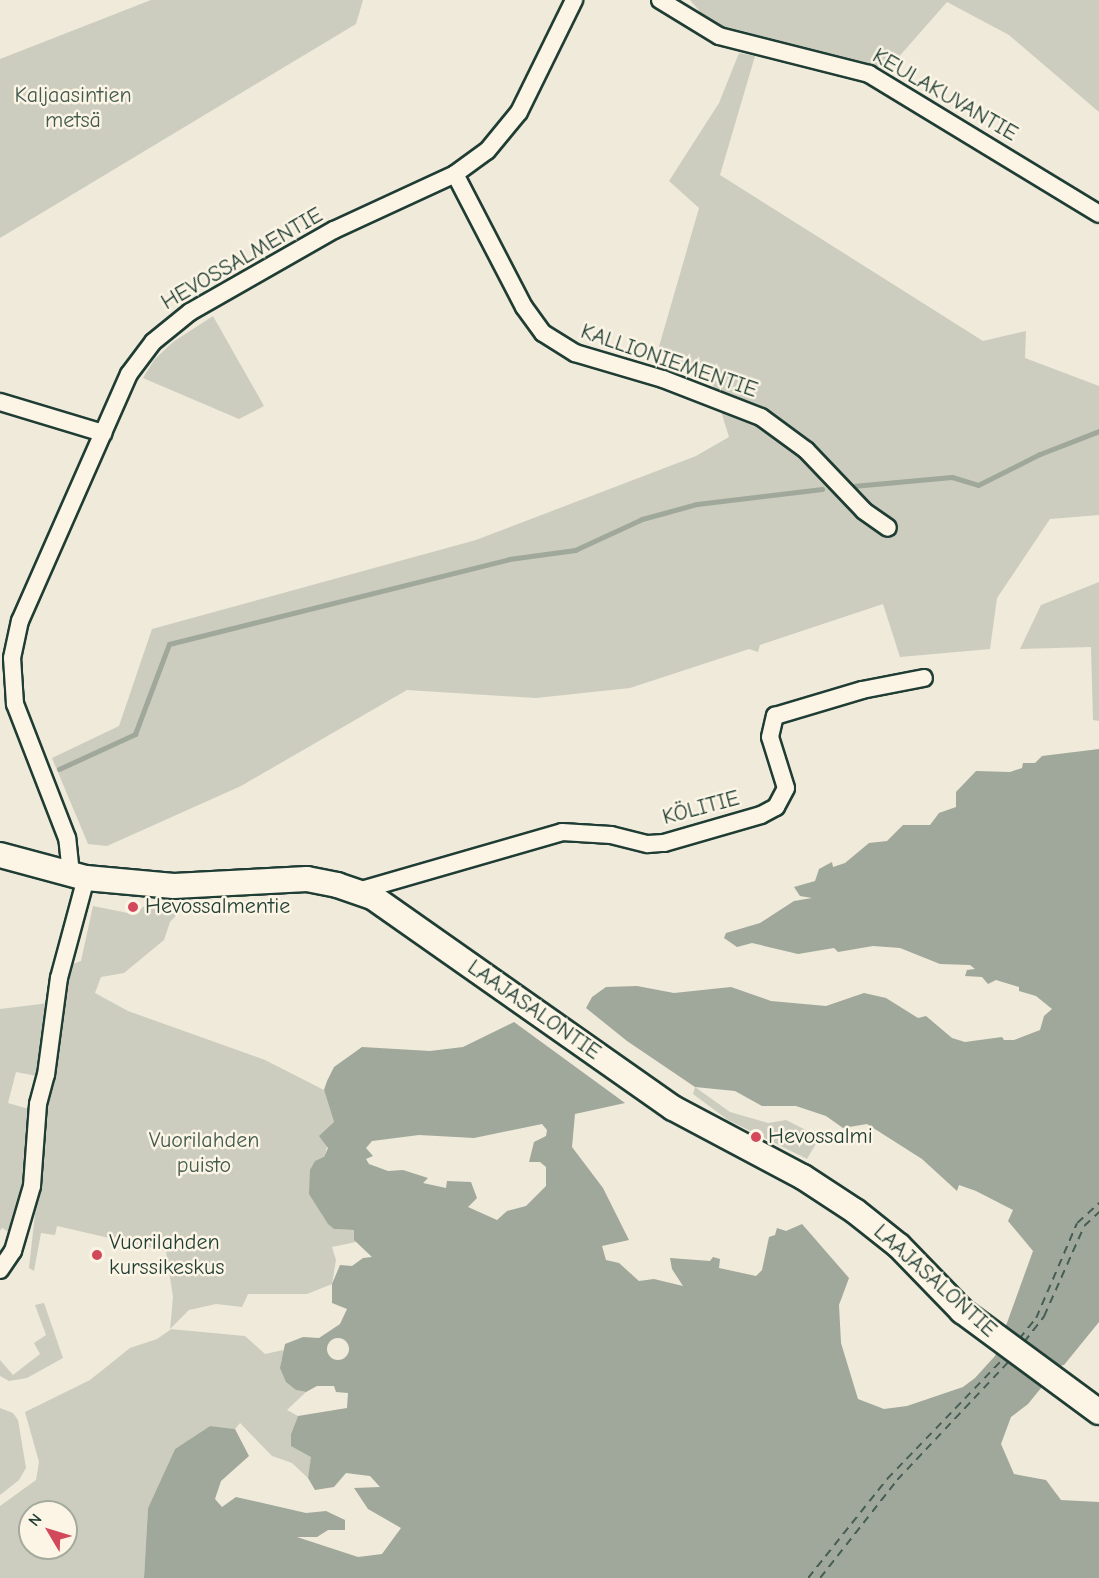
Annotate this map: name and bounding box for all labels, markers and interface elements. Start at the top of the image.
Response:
street label: KEULAKUVANTIE [868,43,1022,147]
park label: Kaljaasintien metsä [14,82,132,134]
street label: HEVOSSALMENTIE [157,202,327,316]
street label: KALLIONIEMENTIE [577,318,761,404]
street label: KÖLITIE [660,785,742,831]
place label: Hevossalmentie [145,894,290,920]
marker: Hevossalmentie [126,900,140,914]
street label: LAAJASALONTIE [462,954,606,1066]
place label: Hevossalmi [768,1124,873,1150]
park label: Vuorilahden puisto [149,1127,259,1178]
marker: Hevossalmi [749,1130,763,1144]
street label: LAAJASALONTIE [868,1219,1002,1343]
place label: Vuorilahden kurssikeskus [109,1229,224,1280]
marker: Vuorilahden kurssikeskus [90,1248,104,1262]
north arrow [18,1500,78,1560]
text: N [25,1510,46,1530]

